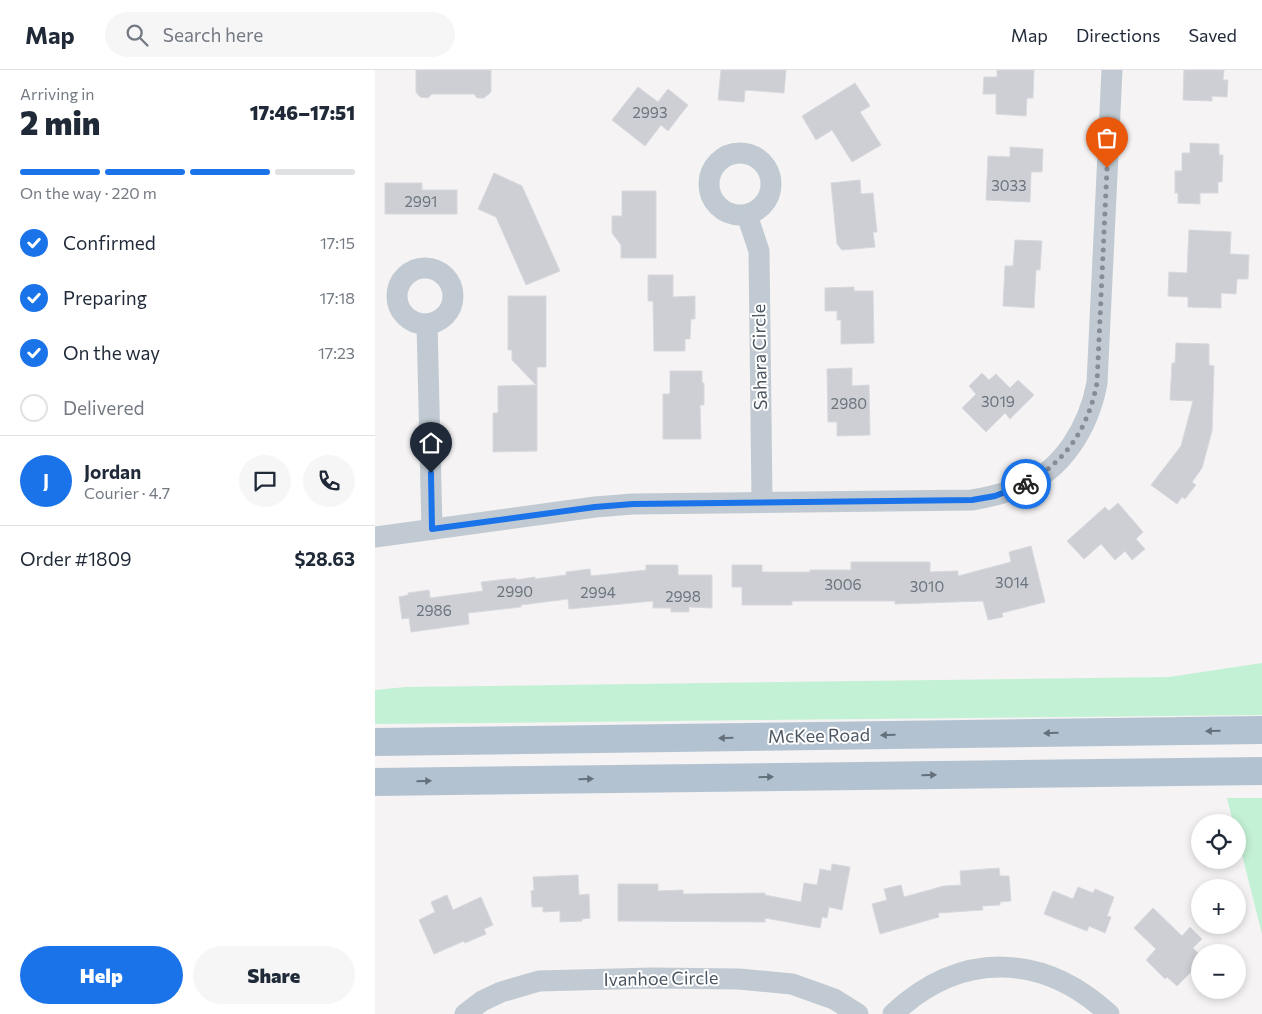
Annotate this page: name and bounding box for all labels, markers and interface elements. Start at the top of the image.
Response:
search box [105,12,455,57]
text: Map [25,20,75,49]
icon: search [123,21,151,49]
text: Search here [163,23,263,46]
text: Map [1011,24,1048,46]
text: Directions [1076,24,1160,46]
text: Saved [1188,24,1237,46]
text: Arriving in [20,84,94,103]
text: 17:46–17:51 [250,101,355,124]
text: 2 min [20,102,100,142]
house number: 2993 [632,103,668,121]
pin [1086,117,1128,168]
icon: bag [1093,124,1121,152]
house number: 3033 [991,176,1027,194]
text: On the way · 220 m [20,183,157,202]
house number: 2991 [405,192,437,210]
icon: check [20,229,48,257]
text: Confirmed [63,231,156,254]
text: 17:15 [320,233,355,252]
icon: check [20,284,48,312]
text: Preparing [63,286,147,309]
text: 17:18 [319,288,355,307]
street label: Sahara Circle [747,304,771,410]
icon: check [20,339,48,367]
text: On the way [63,341,160,364]
text: 17:23 [318,343,355,362]
house number: 3019 [981,392,1015,410]
house number: 2980 [831,394,867,412]
text: Delivered [63,396,144,419]
pin [410,422,452,473]
icon: home [417,429,445,457]
button: chat [239,455,291,507]
button: phone [303,455,355,507]
courier [1001,459,1051,509]
text: Jordan [84,460,141,483]
text: J [43,469,49,492]
icon: bike [1012,470,1040,498]
text: Courier · 4.7 [84,483,170,502]
text: Order #1809 [20,547,132,570]
text: $28.63 [294,547,355,570]
house number: 3014 [995,573,1029,591]
house number: 3006 [824,575,862,593]
house number: 3010 [910,577,944,595]
house number: 2990 [497,582,533,600]
house number: 2994 [580,583,616,601]
house number: 2998 [665,587,701,605]
house number: 2986 [416,601,452,619]
street label: McKee Road [768,723,870,747]
one-way arrow [1205,727,1221,735]
one-way arrow [1043,729,1059,737]
one-way arrow [880,731,896,739]
one-way arrow [718,734,734,742]
one-way arrow [921,771,937,779]
one-way arrow [758,773,774,781]
one-way arrow [578,775,594,783]
one-way arrow [416,777,432,785]
map controls [1191,814,1246,999]
button: locate [1191,814,1246,869]
button: + [1191,879,1246,934]
button: − [1191,944,1246,999]
button: Help [20,946,183,1004]
button: Share [193,946,355,1004]
street label: Ivanhoe Circle [603,966,718,990]

